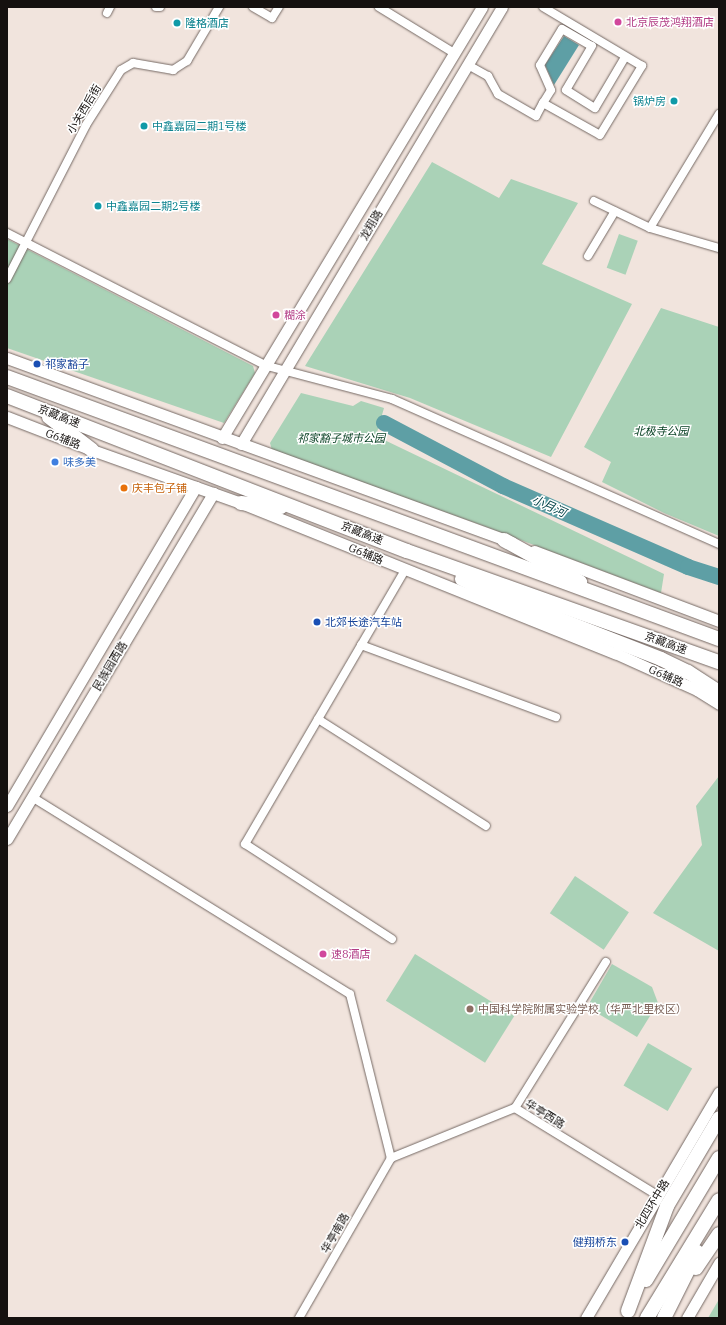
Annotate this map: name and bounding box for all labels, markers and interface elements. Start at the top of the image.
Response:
place label: 北京辰茂鸿翔酒店 [626,15,714,29]
place label: 隆格酒店 [185,16,229,30]
marker: 北京辰茂鸿翔酒店 [613,17,623,27]
marker: 隆格酒店 [172,18,182,28]
street label: 小关西后街 [64,82,104,136]
place label: 锅炉房 [633,94,666,108]
marker: 锅炉房 [669,96,679,106]
place label: 中鑫嘉园二期1号楼 [152,119,247,133]
marker: 中鑫嘉园二期1号楼 [139,121,149,131]
place label: 中鑫嘉园二期2号楼 [106,199,201,213]
marker: 中鑫嘉园二期2号楼 [93,201,103,211]
street label: 龙翔路 [357,207,385,243]
place label: 糊涂 [284,308,306,322]
marker: 糊涂 [271,310,281,320]
place label: 祁家豁子 [45,357,89,371]
marker: 祁家豁子 [32,359,42,369]
street label: 京藏高速 [36,402,82,430]
park label: 北极寺公园 [634,424,688,438]
street label: G6辅路 [44,426,82,452]
park label: 祁家豁子城市公园 [297,431,385,445]
place label: 味多美 [63,455,96,469]
marker: 味多美 [50,457,60,467]
place label: 庆丰包子铺 [132,481,187,495]
marker: 庆丰包子铺 [119,483,129,493]
water label: 小月河 [530,492,568,520]
street label: 京藏高速 [339,519,385,547]
street label: G6辅路 [347,541,385,567]
place label: 北郊长途汽车站 [325,615,402,629]
marker: 北郊长途汽车站 [312,617,322,627]
street label: 京藏高速 [643,629,689,657]
street label: 民族园西路 [90,639,130,693]
street label: G6辅路 [647,663,685,689]
place label: 速8酒店 [331,947,371,961]
marker: 速8酒店 [318,949,328,959]
place label: 中国科学院附属实验学校（华严北里校区） [478,1002,687,1016]
marker: 中国科学院附属实验学校（华严北里校区） [465,1004,475,1014]
street label: 华亭西路 [523,1097,567,1131]
street label: 北四环中路 [632,1177,672,1231]
street label: 华亭南路 [318,1211,352,1255]
place label: 健翔桥东 [573,1235,617,1249]
marker: 健翔桥东 [620,1237,630,1247]

